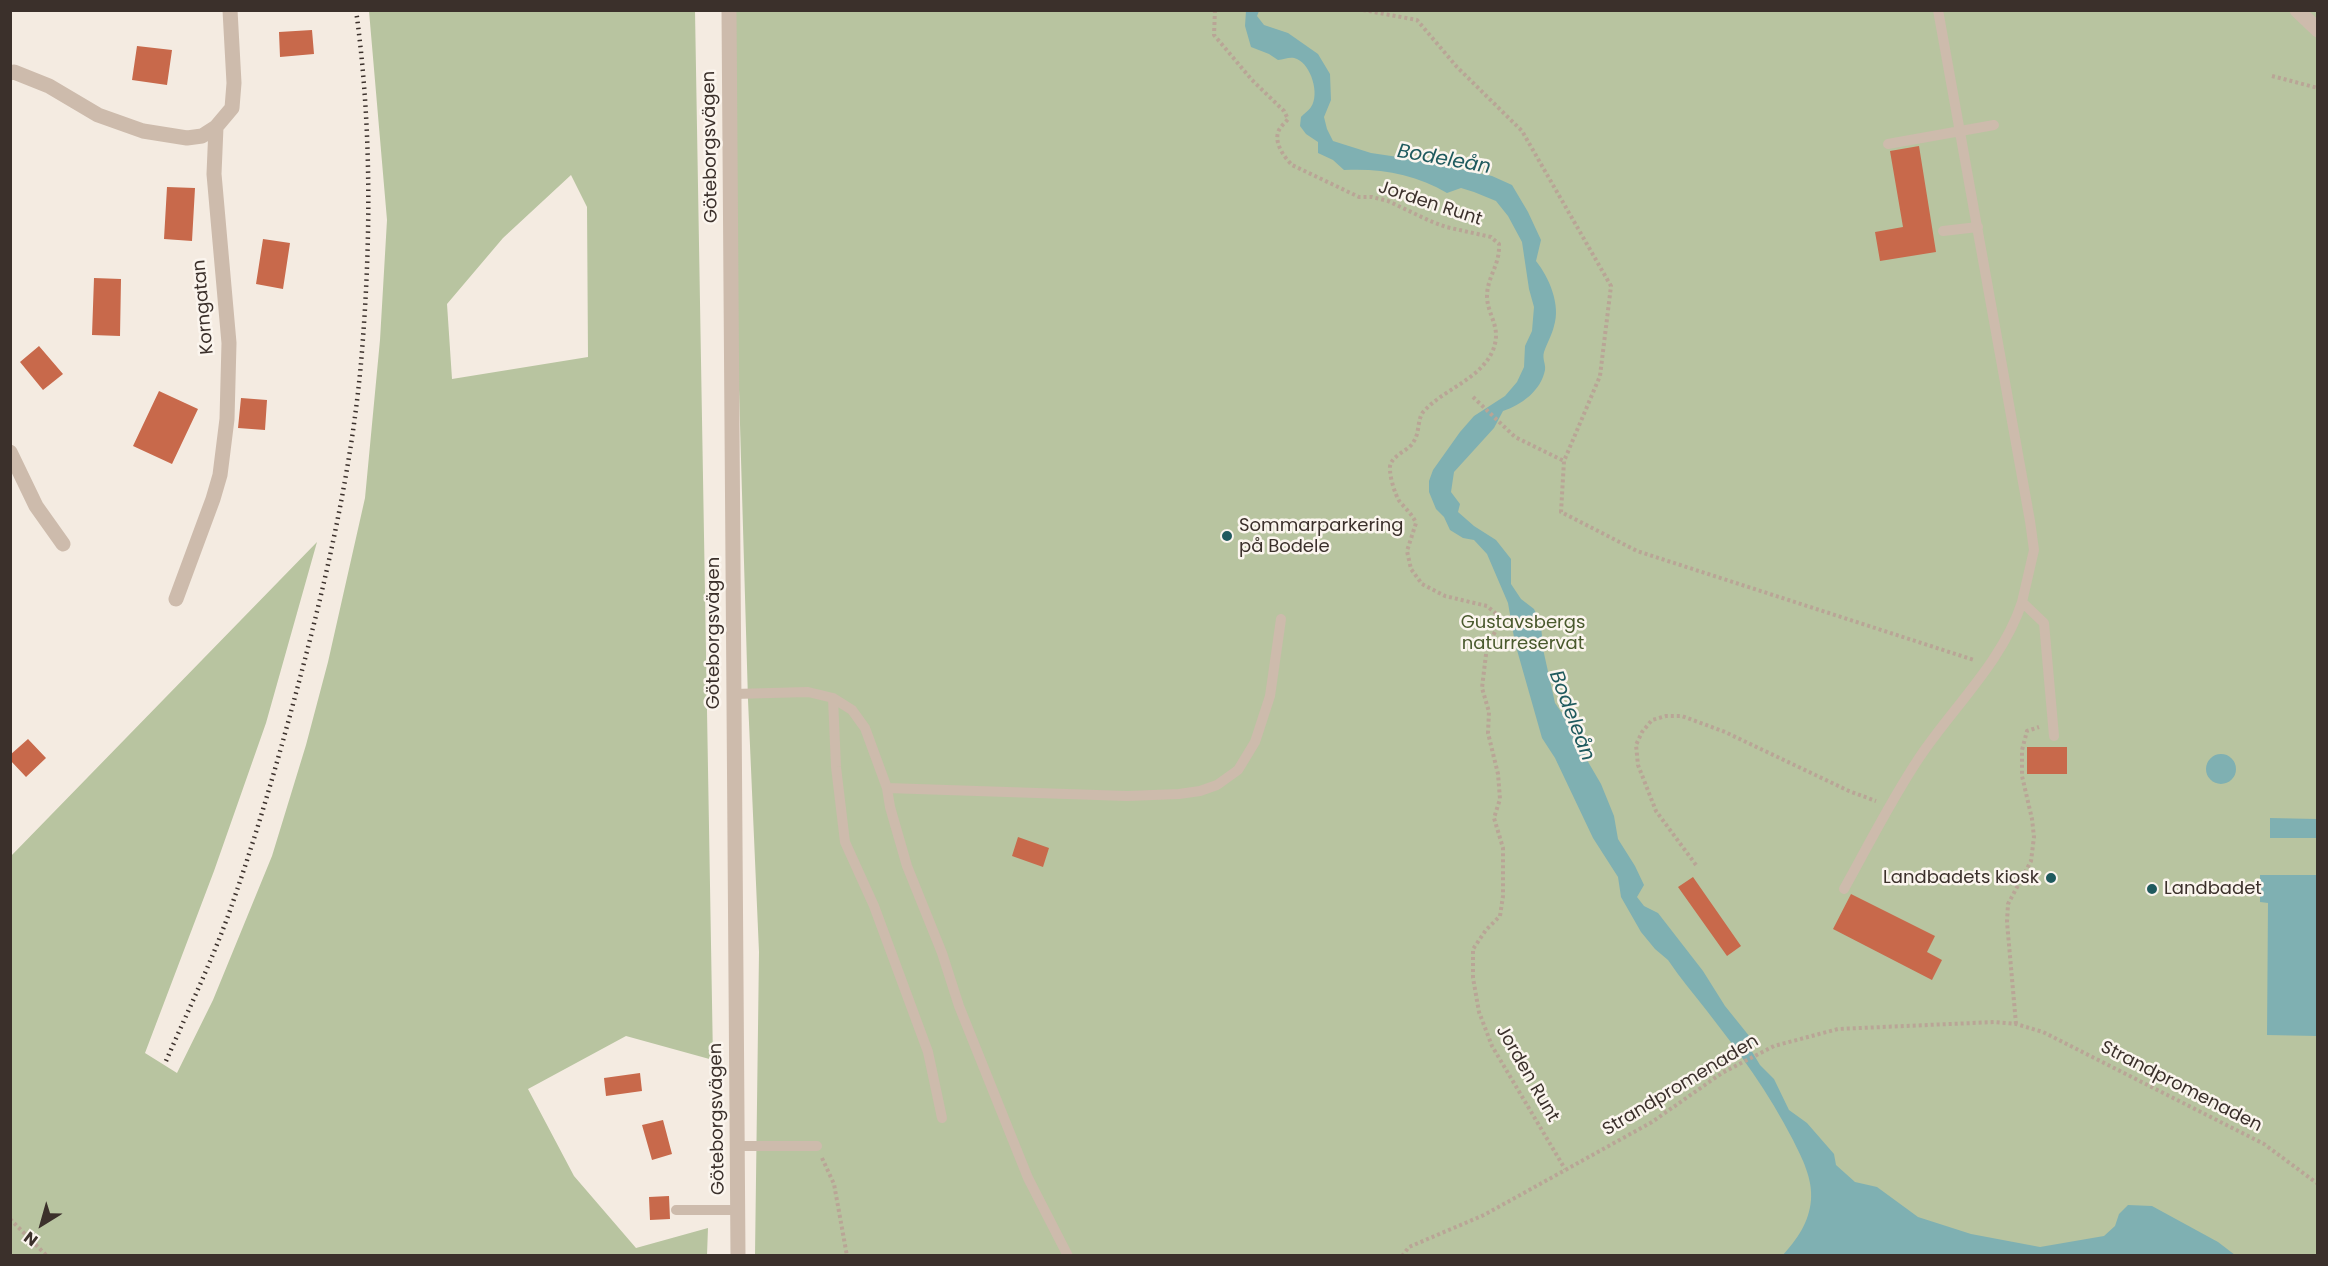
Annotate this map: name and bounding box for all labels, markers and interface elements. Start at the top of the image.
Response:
street label: Göteborgsvägen [699,71,723,223]
water label: Bodeleån [1395,140,1493,180]
street label: Jorden Runt [1375,177,1485,231]
street label: Korngatan [189,259,219,355]
place label: Sommarparkering på Bodele [1239,515,1403,558]
marker: Sommarparkering på Bodele [1220,529,1234,543]
street label: Göteborgsvägen [703,557,725,709]
park label: Gustavsbergs naturreservat [1461,612,1585,654]
water label: Bodeleån [1543,668,1599,764]
place label: Landbadets kiosk [1883,867,2039,889]
marker: Landbadets kiosk [2044,871,2058,885]
place label: Landbadet [2164,878,2262,900]
marker: Landbadet [2145,882,2159,896]
street label: Jorden Runt [1491,1022,1563,1126]
street label: Strandpromenaden [1599,1031,1763,1141]
street label: Strandpromenaden [2097,1037,2265,1137]
street label: Göteborgsvägen [706,1043,730,1195]
north arrow [12,1194,72,1254]
text: N [19,1226,43,1252]

